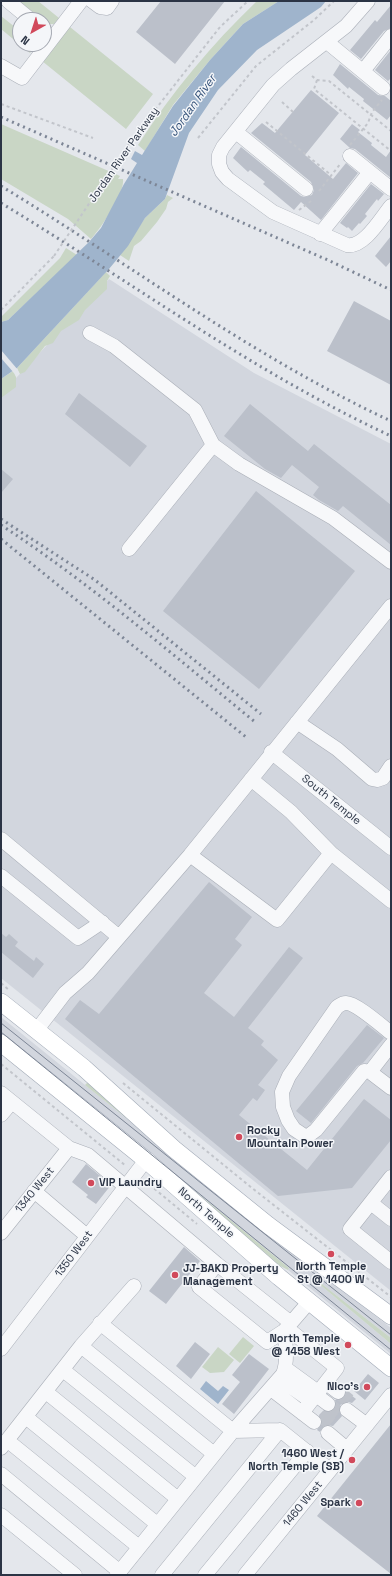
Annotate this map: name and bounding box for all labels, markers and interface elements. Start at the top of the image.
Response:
north arrow [12,12,52,52]
text: N [18,33,32,48]
water label: Jordan River [166,72,220,140]
street label: Jordan River Parkway [86,105,162,205]
street label: South Temple [299,772,363,828]
place label: Rocky Mountain Power [247,1124,333,1150]
marker: Rocky Mountain Power [234,1132,244,1142]
street label: 1340 West [13,1165,57,1215]
place label: VIP Laundry [99,1176,162,1190]
marker: VIP Laundry [86,1178,96,1188]
street label: North Temple [175,1185,237,1241]
street label: 1350 West [52,1228,96,1280]
marker: North Temple St @ 1400 W [326,1249,336,1259]
place label: North Temple St @ 1400 W [296,1260,366,1286]
place label: JJ-BAKD Property Management [183,1262,278,1288]
marker: JJ-BAKD Property Management [170,1270,180,1280]
place label: North Temple @ 1458 West [269,1332,340,1358]
marker: North Temple @ 1458 West [343,1340,353,1350]
place label: Nico's [327,1380,359,1394]
marker: Nico's [362,1382,372,1392]
place label: 1460 West / North Temple (SB) [248,1447,344,1473]
marker: 1460 West / North Temple (SB) [347,1455,357,1465]
street label: 1460 West [281,1479,325,1529]
place label: Spark [320,1496,351,1510]
marker: Spark [354,1498,364,1508]

